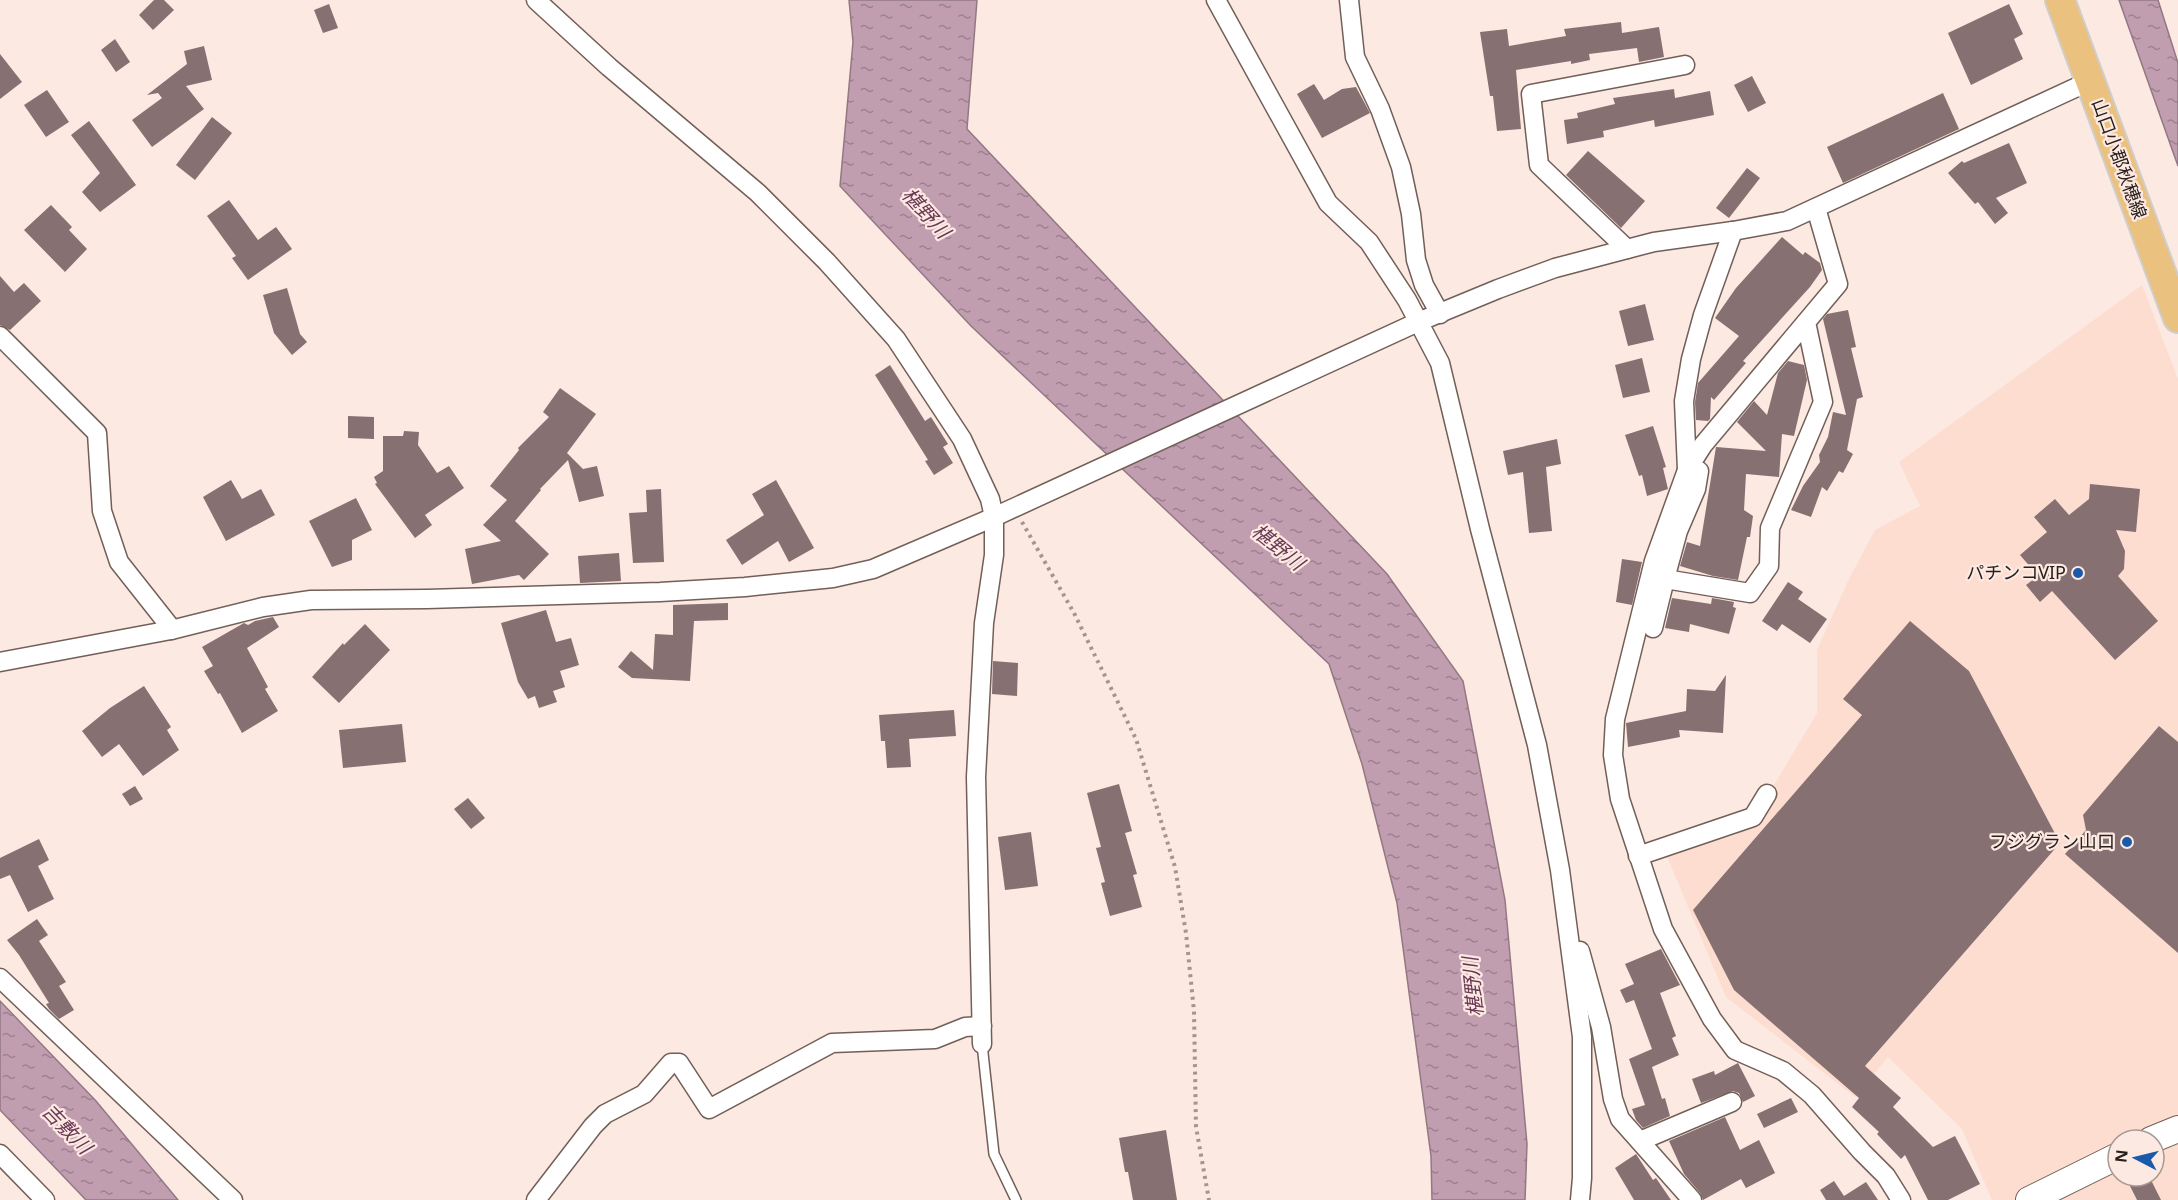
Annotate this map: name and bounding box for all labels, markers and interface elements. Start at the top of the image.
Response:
street label: 山口小郡秋穂線 [2087,95,2153,222]
water label: 椹野川 [896,181,958,245]
water label: 椹野川 [1247,517,1312,577]
place label: パチンコVIP [1966,560,2066,584]
marker: パチンコVIP [2071,566,2085,580]
place label: フジグラン山口 [1989,829,2115,853]
marker: フジグラン山口 [2120,835,2134,849]
water label: 椹野川 [1456,954,1489,1018]
water label: 吉敷川 [37,1098,99,1161]
north arrow [2106,1128,2166,1188]
text: N [2109,1148,2133,1164]

